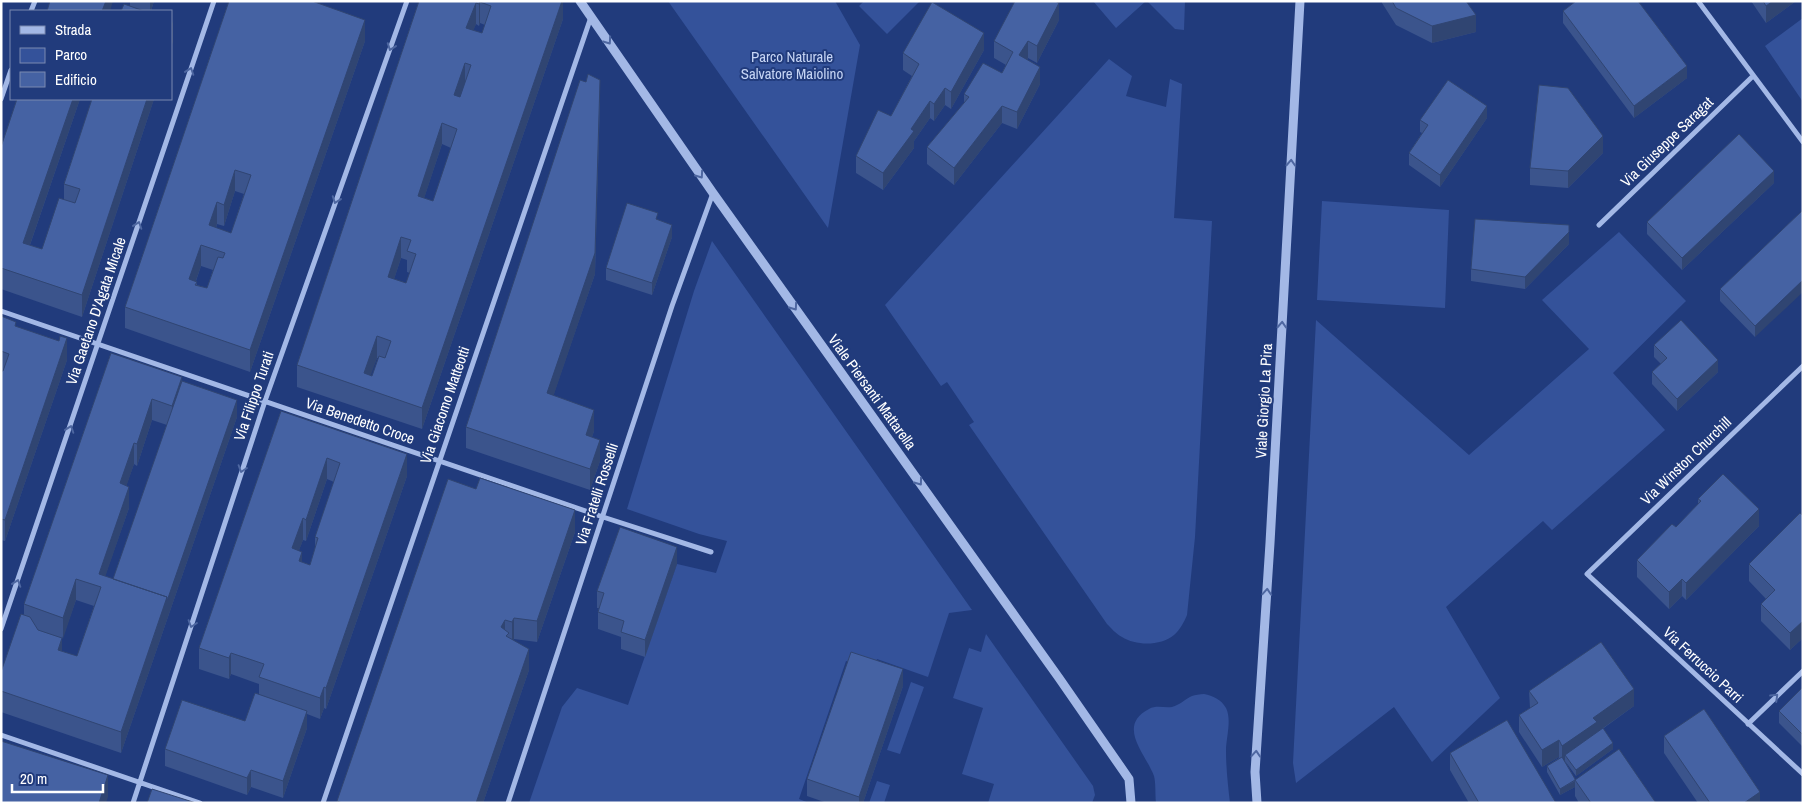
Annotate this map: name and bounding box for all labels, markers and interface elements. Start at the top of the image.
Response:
legend [10,10,172,100]
text: Strada [55,19,91,40]
one-way arrow [602,35,611,45]
one-way arrow [387,42,397,51]
text: Parco [55,44,87,65]
park label: Parco Naturale Salvatore Maiolino [741,46,843,84]
one-way arrow [184,68,194,76]
text: Edificio [55,69,97,90]
street label: Via Giuseppe Saragat [1616,91,1718,191]
one-way arrow [1286,158,1296,166]
one-way arrow [694,169,703,179]
one-way arrow [332,195,342,204]
one-way arrow [133,222,143,230]
street label: Via Gaetano D'Agata Micale [60,234,131,388]
one-way arrow [788,302,797,311]
one-way arrow [1277,321,1288,329]
street label: Viale Piersanti Mattarella [823,330,922,454]
street label: Via Giacomo Matteotti [415,343,474,466]
street label: Viale Giorgio La Pira [1250,343,1277,459]
street label: Via Filippo Turati [228,348,279,443]
street label: Via Benedetto Croce [303,392,418,449]
street label: Via Winston Churchill [1636,412,1736,509]
one-way arrow [64,425,74,434]
street label: Via Fratelli Rosselli [570,440,623,548]
one-way arrow [238,465,248,473]
one-way arrow [913,477,922,486]
one-way arrow [11,579,21,588]
one-way arrow [1261,588,1272,596]
one-way arrow [187,619,197,627]
street label: Via Ferruccio Parri [1658,622,1748,707]
one-way arrow [1770,694,1779,703]
one-way arrow [1250,750,1261,758]
scale bar [12,762,104,794]
text: 20 m [20,768,47,789]

